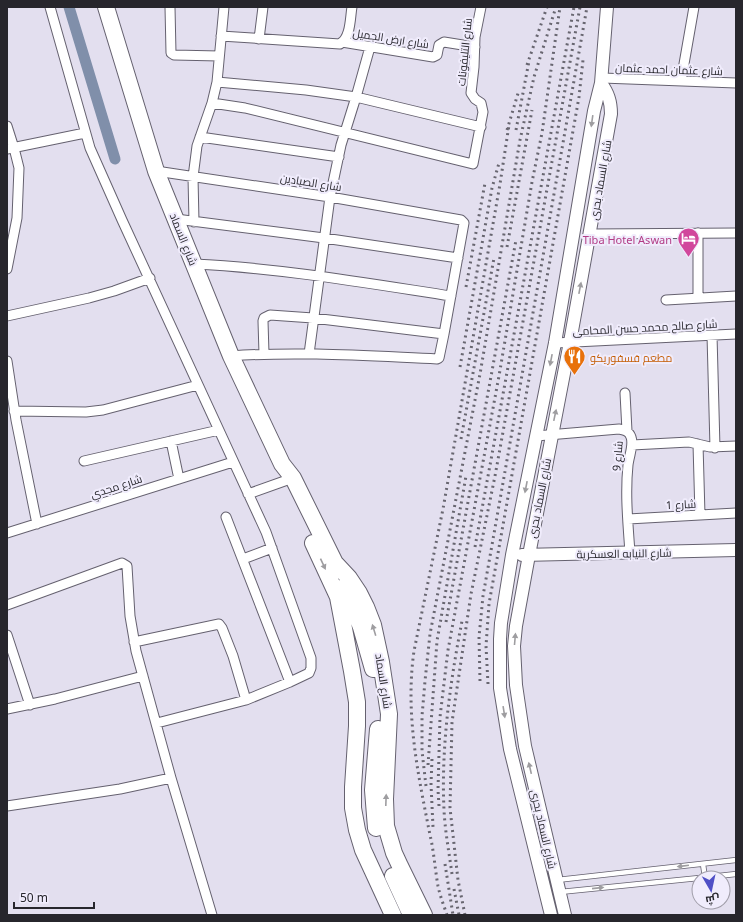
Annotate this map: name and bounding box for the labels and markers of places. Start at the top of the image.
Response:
hotel icon: Tiba Hotel Aswan [675,226,701,259]
place label: Tiba Hotel Aswan [583,232,672,247]
restaurant icon: مطعم فسفوريكو [561,344,587,377]
place label: مطعم فسفوريكو [590,350,672,366]

